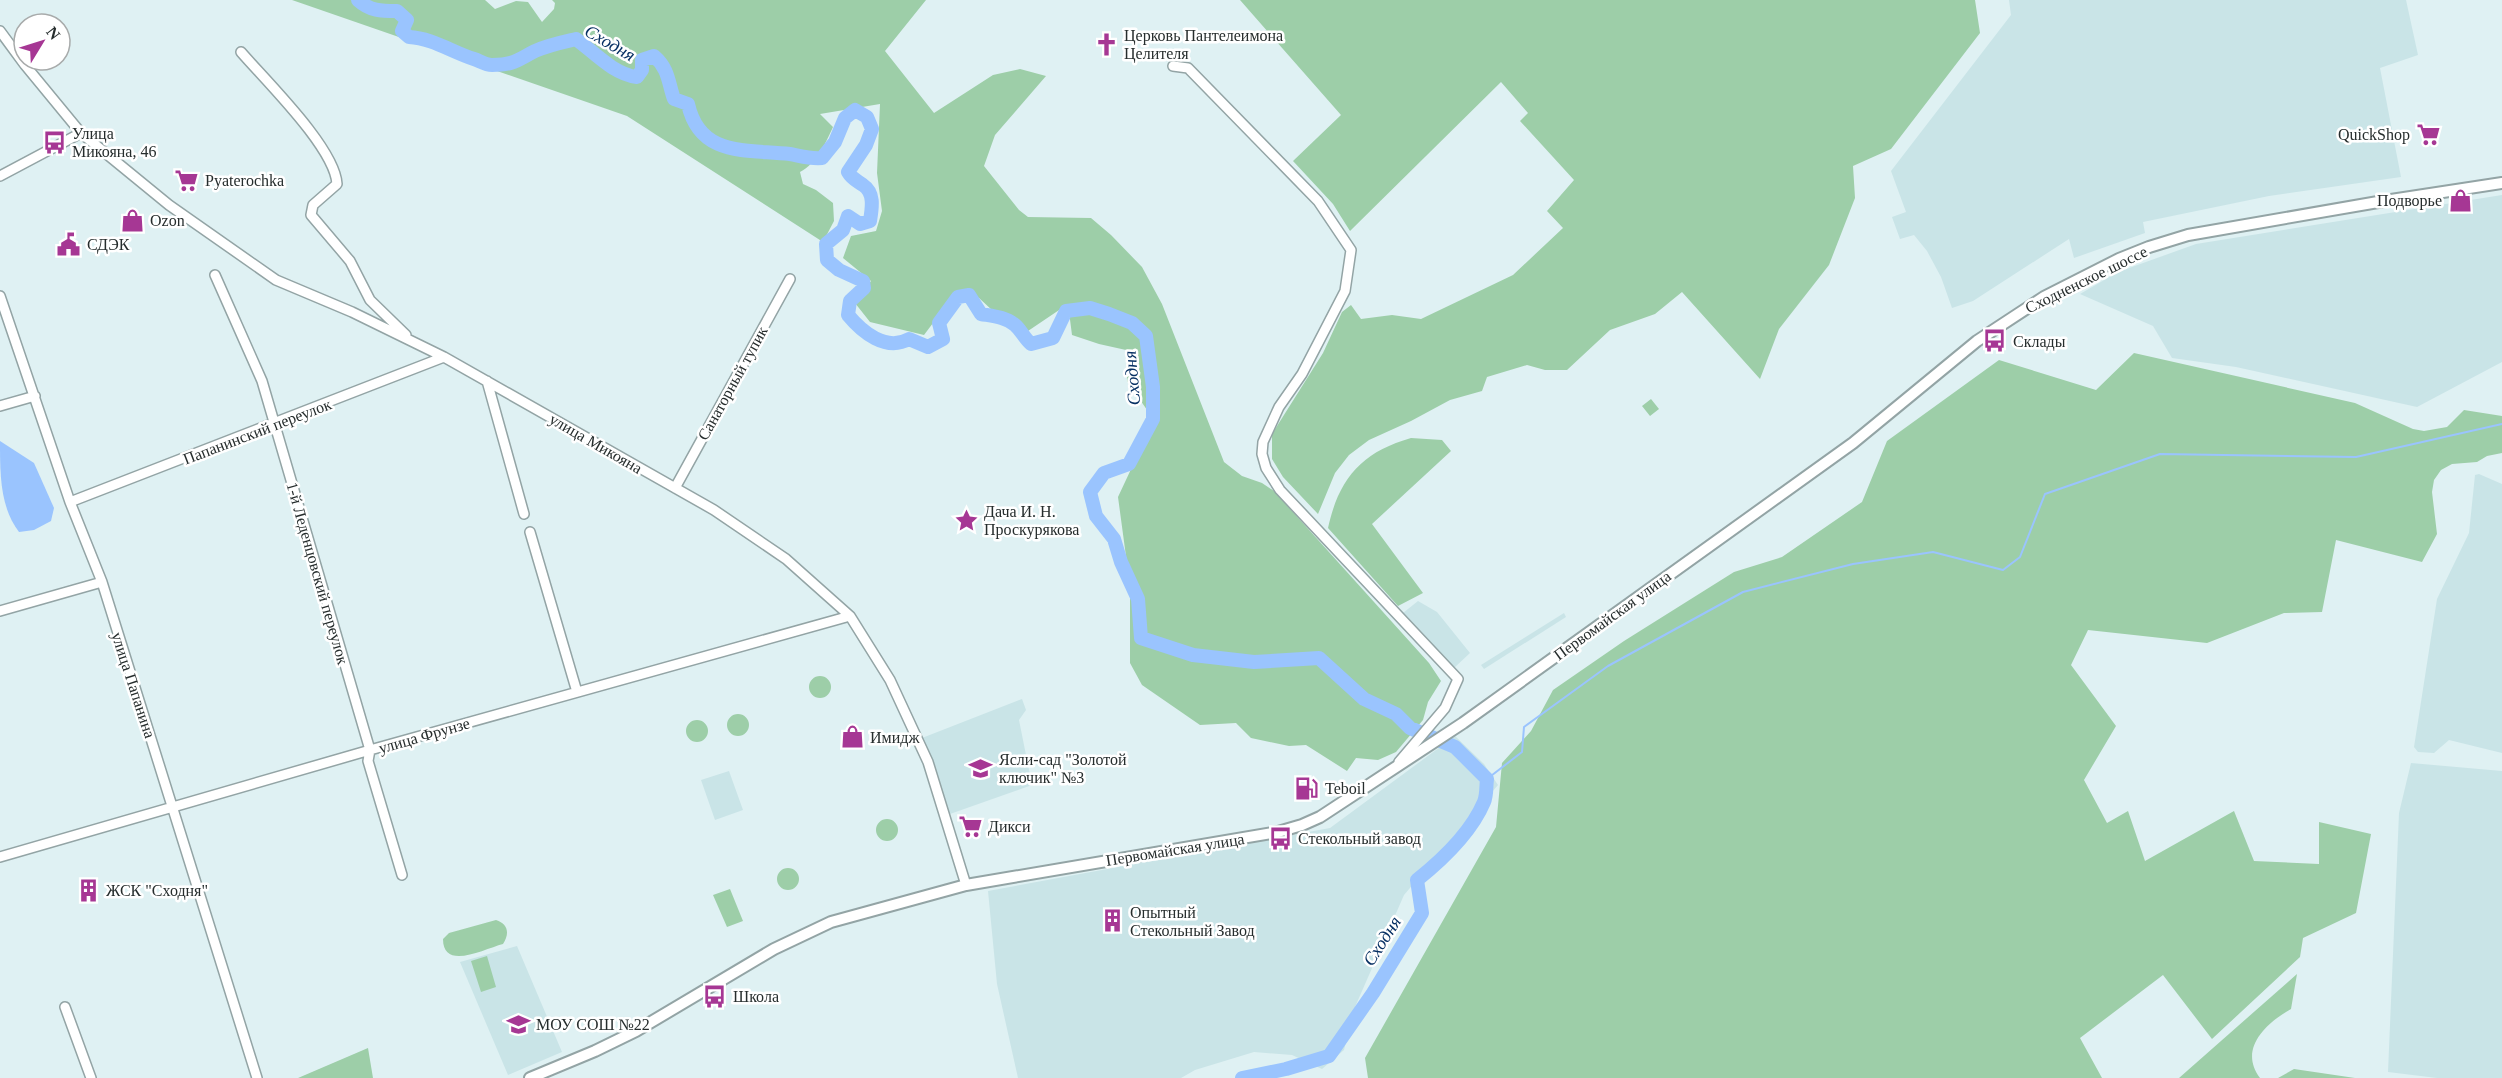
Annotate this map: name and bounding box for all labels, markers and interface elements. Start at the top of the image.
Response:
north arrow [12,12,72,72]
water label: Сходня [581,21,639,65]
text: N [43,23,64,43]
place label: Церковь Пантелеимона Целителя [1124,27,1283,63]
church icon: Церковь Пантелеимона Целителя [1093,31,1119,57]
supermarket icon: QuickShop [2415,121,2441,147]
place label: Улица Микояна, 46 [72,125,156,160]
place label: QuickShop [2338,126,2410,144]
bus stop icon: Улица Микояна, 46 [41,129,67,155]
supermarket icon: Pyaterochka [174,167,200,193]
place label: Pyaterochka [205,172,284,190]
shop icon: Подворье [2447,187,2473,213]
place label: Подворье [2377,192,2442,210]
shop icon: Ozon [119,207,145,233]
place label: Ozon [150,212,185,229]
public building icon: СДЭК [56,231,82,257]
place label: СДЭК [87,236,130,254]
street label: Сходненское шоссе [2022,243,2150,317]
street label: Санаторный тупик [694,323,772,444]
bus stop icon: Склады [1982,328,2008,354]
place label: Склады [2013,333,2066,351]
water label: Сходня [1120,350,1144,406]
street label: Папанинский переулок [181,395,334,469]
street label: улица Микояна [546,410,645,478]
street label: 1-й Леденцовский переулок [282,480,352,667]
place label: Дача И. Н. Проскурякова [984,503,1079,539]
place icon: Дача И. Н. Проскурякова [953,507,979,533]
street label: Первомайская улица [1551,567,1675,664]
street label: улица Папанина [107,630,159,741]
street label: улица Фрунзе [377,714,472,758]
shop icon: Имидж [839,724,865,750]
place label: Имидж [870,729,920,747]
place label: Ясли-сад "Золотой ключик" №3 [999,751,1127,786]
school or university icon: Ясли-сад "Золотой ключик" №3 [968,755,994,781]
fuel station icon: Teboil [1294,775,1320,801]
place label: Teboil [1325,780,1366,797]
supermarket icon: Дикси [957,813,983,839]
place label: Дикси [988,818,1031,836]
bus stop icon: Стекольный завод [1267,825,1293,851]
street label: Первомайская улица [1105,830,1246,870]
place label: Стекольный завод [1298,830,1421,848]
building icon: ЖСК "Сходня" [75,877,101,903]
place label: ЖСК "Сходня" [106,882,208,900]
place label: Опытный Стекольный Завод [1130,904,1255,940]
building icon: Опытный Стекольный Завод [1099,908,1125,934]
water label: Сходня [1359,913,1405,969]
bus stop icon: Школа [702,983,728,1009]
place label: Школа [733,988,779,1005]
school or university icon: МОУ СОШ №22 [505,1011,531,1037]
place label: МОУ СОШ №22 [536,1016,650,1033]

